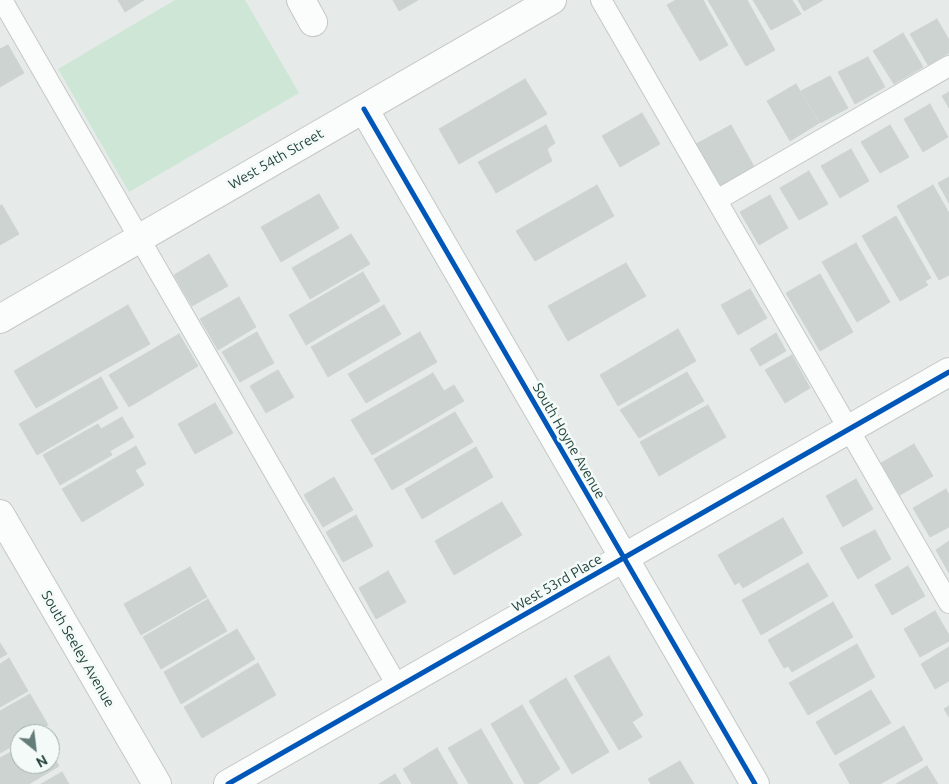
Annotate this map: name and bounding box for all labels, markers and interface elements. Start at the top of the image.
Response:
street label: West 54th Street [226,125,326,193]
street label: South Hoyne Avenue [529,380,609,502]
street label: West 53rd Place [509,550,605,616]
street label: South Seeley Avenue [38,588,118,710]
north arrow [10,724,60,774]
text: N [33,752,50,771]

